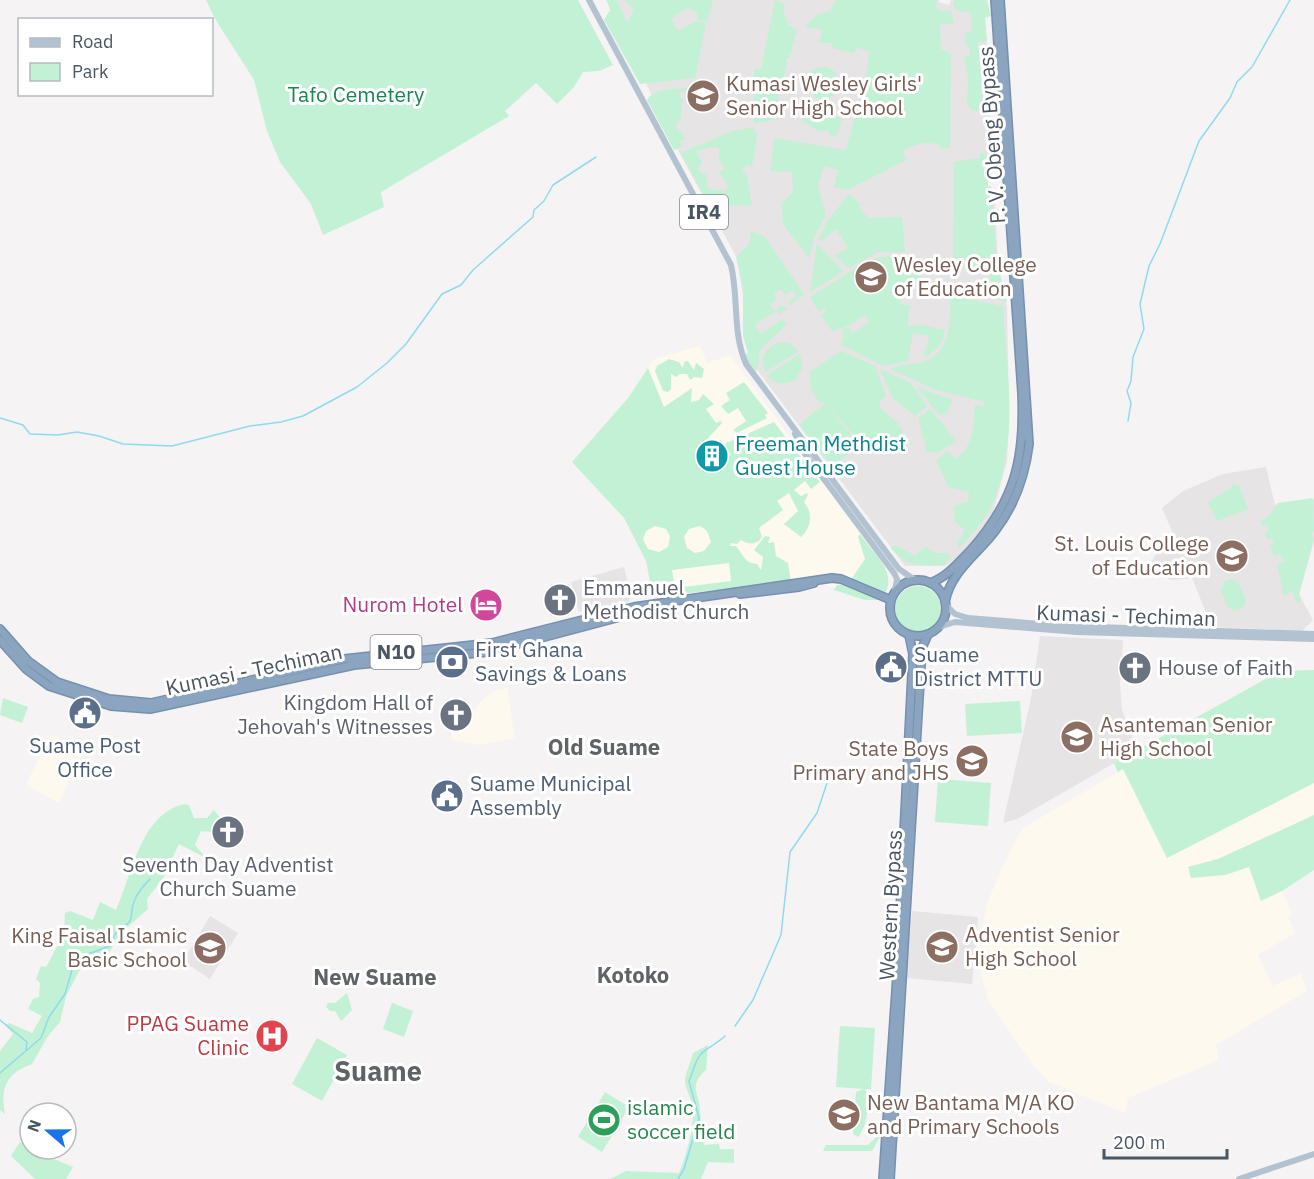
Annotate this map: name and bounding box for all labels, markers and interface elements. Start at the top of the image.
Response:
legend [18,18,213,96]
text: Road [72,30,113,53]
street label: P. V. Obeng Bypass [971,45,1011,225]
text: Park [72,60,109,83]
place label: Kumasi Wesley Girls' Senior High School [726,69,922,121]
school or university icon: Kumasi Wesley Girls' Senior High School [685,78,721,114]
park label: Tafo Cemetery [288,80,425,108]
road number: IR4 [680,195,728,229]
place label: Wesley College of Education [894,250,1037,302]
school or university icon: Wesley College of Education [853,259,889,295]
place label: Freeman Methdist Guest House [735,429,906,481]
building icon: Freeman Methdist Guest House [694,438,730,474]
place label: St. Louis College of Education [1054,529,1209,581]
school or university icon: St. Louis College of Education [1214,538,1250,574]
place label: Emmanuel Methodist Church [583,573,749,625]
church icon: Emmanuel Methodist Church [542,582,578,618]
hotel icon: Nurom Hotel [468,587,504,623]
place label: Nurom Hotel [342,590,463,618]
street label: Kumasi - Techiman [1036,598,1216,632]
road number: N10 [370,635,422,669]
place label: First Ghana Savings & Loans [475,635,627,687]
street label: Kumasi - Techiman [163,637,345,701]
place label: Suame District MTTU [914,640,1042,692]
bank icon: First Ghana Savings & Loans [434,644,470,680]
public building icon: Suame District MTTU [873,649,909,685]
church icon: House of Faith [1117,650,1153,686]
place label: House of Faith [1158,653,1293,681]
place label: Kingdom Hall of Jehovah's Witnesses [237,688,433,740]
public building icon: Suame Post Office [67,695,103,731]
church icon: Kingdom Hall of Jehovah's Witnesses [438,697,474,733]
place label: Asanteman Senior High School [1100,710,1273,762]
school or university icon: Asanteman Senior High School [1059,719,1095,755]
place label: Suame Post Office [29,731,141,783]
district label: Old Suame [548,732,660,761]
place label: State Boys Primary and JHS [793,734,949,786]
school or university icon: State Boys Primary and JHS [954,743,990,779]
place label: Suame Municipal Assembly [470,769,632,821]
public building icon: Suame Municipal Assembly [429,778,465,814]
church icon: Seventh Day Adventist Church Suame [210,814,246,850]
street label: Western Bypass [872,829,908,981]
place label: Seventh Day Adventist Church Suame [122,850,334,902]
place label: Adventist Senior High School [965,920,1120,972]
place label: King Faisal Islamic Basic School [11,921,187,973]
school or university icon: Adventist Senior High School [924,929,960,965]
school or university icon: King Faisal Islamic Basic School [192,930,228,966]
district label: Kotoko [597,960,669,989]
district label: New Suame [313,962,437,991]
place label: PPAG Suame Clinic [127,1009,249,1061]
hospital icon: PPAG Suame Clinic [254,1018,290,1054]
district label: Suame [334,1053,422,1088]
place label: New Bantama M/A KO and Primary Schools [867,1088,1075,1140]
place label: islamic soccer field [627,1093,735,1145]
school or university icon: New Bantama M/A KO and Primary Schools [826,1097,862,1133]
north arrow [18,1101,78,1161]
sports icon: islamic soccer field [586,1102,622,1138]
text: N [23,1117,45,1135]
scale bar [1104,1122,1227,1160]
text: 200 m [1113,1131,1165,1154]

